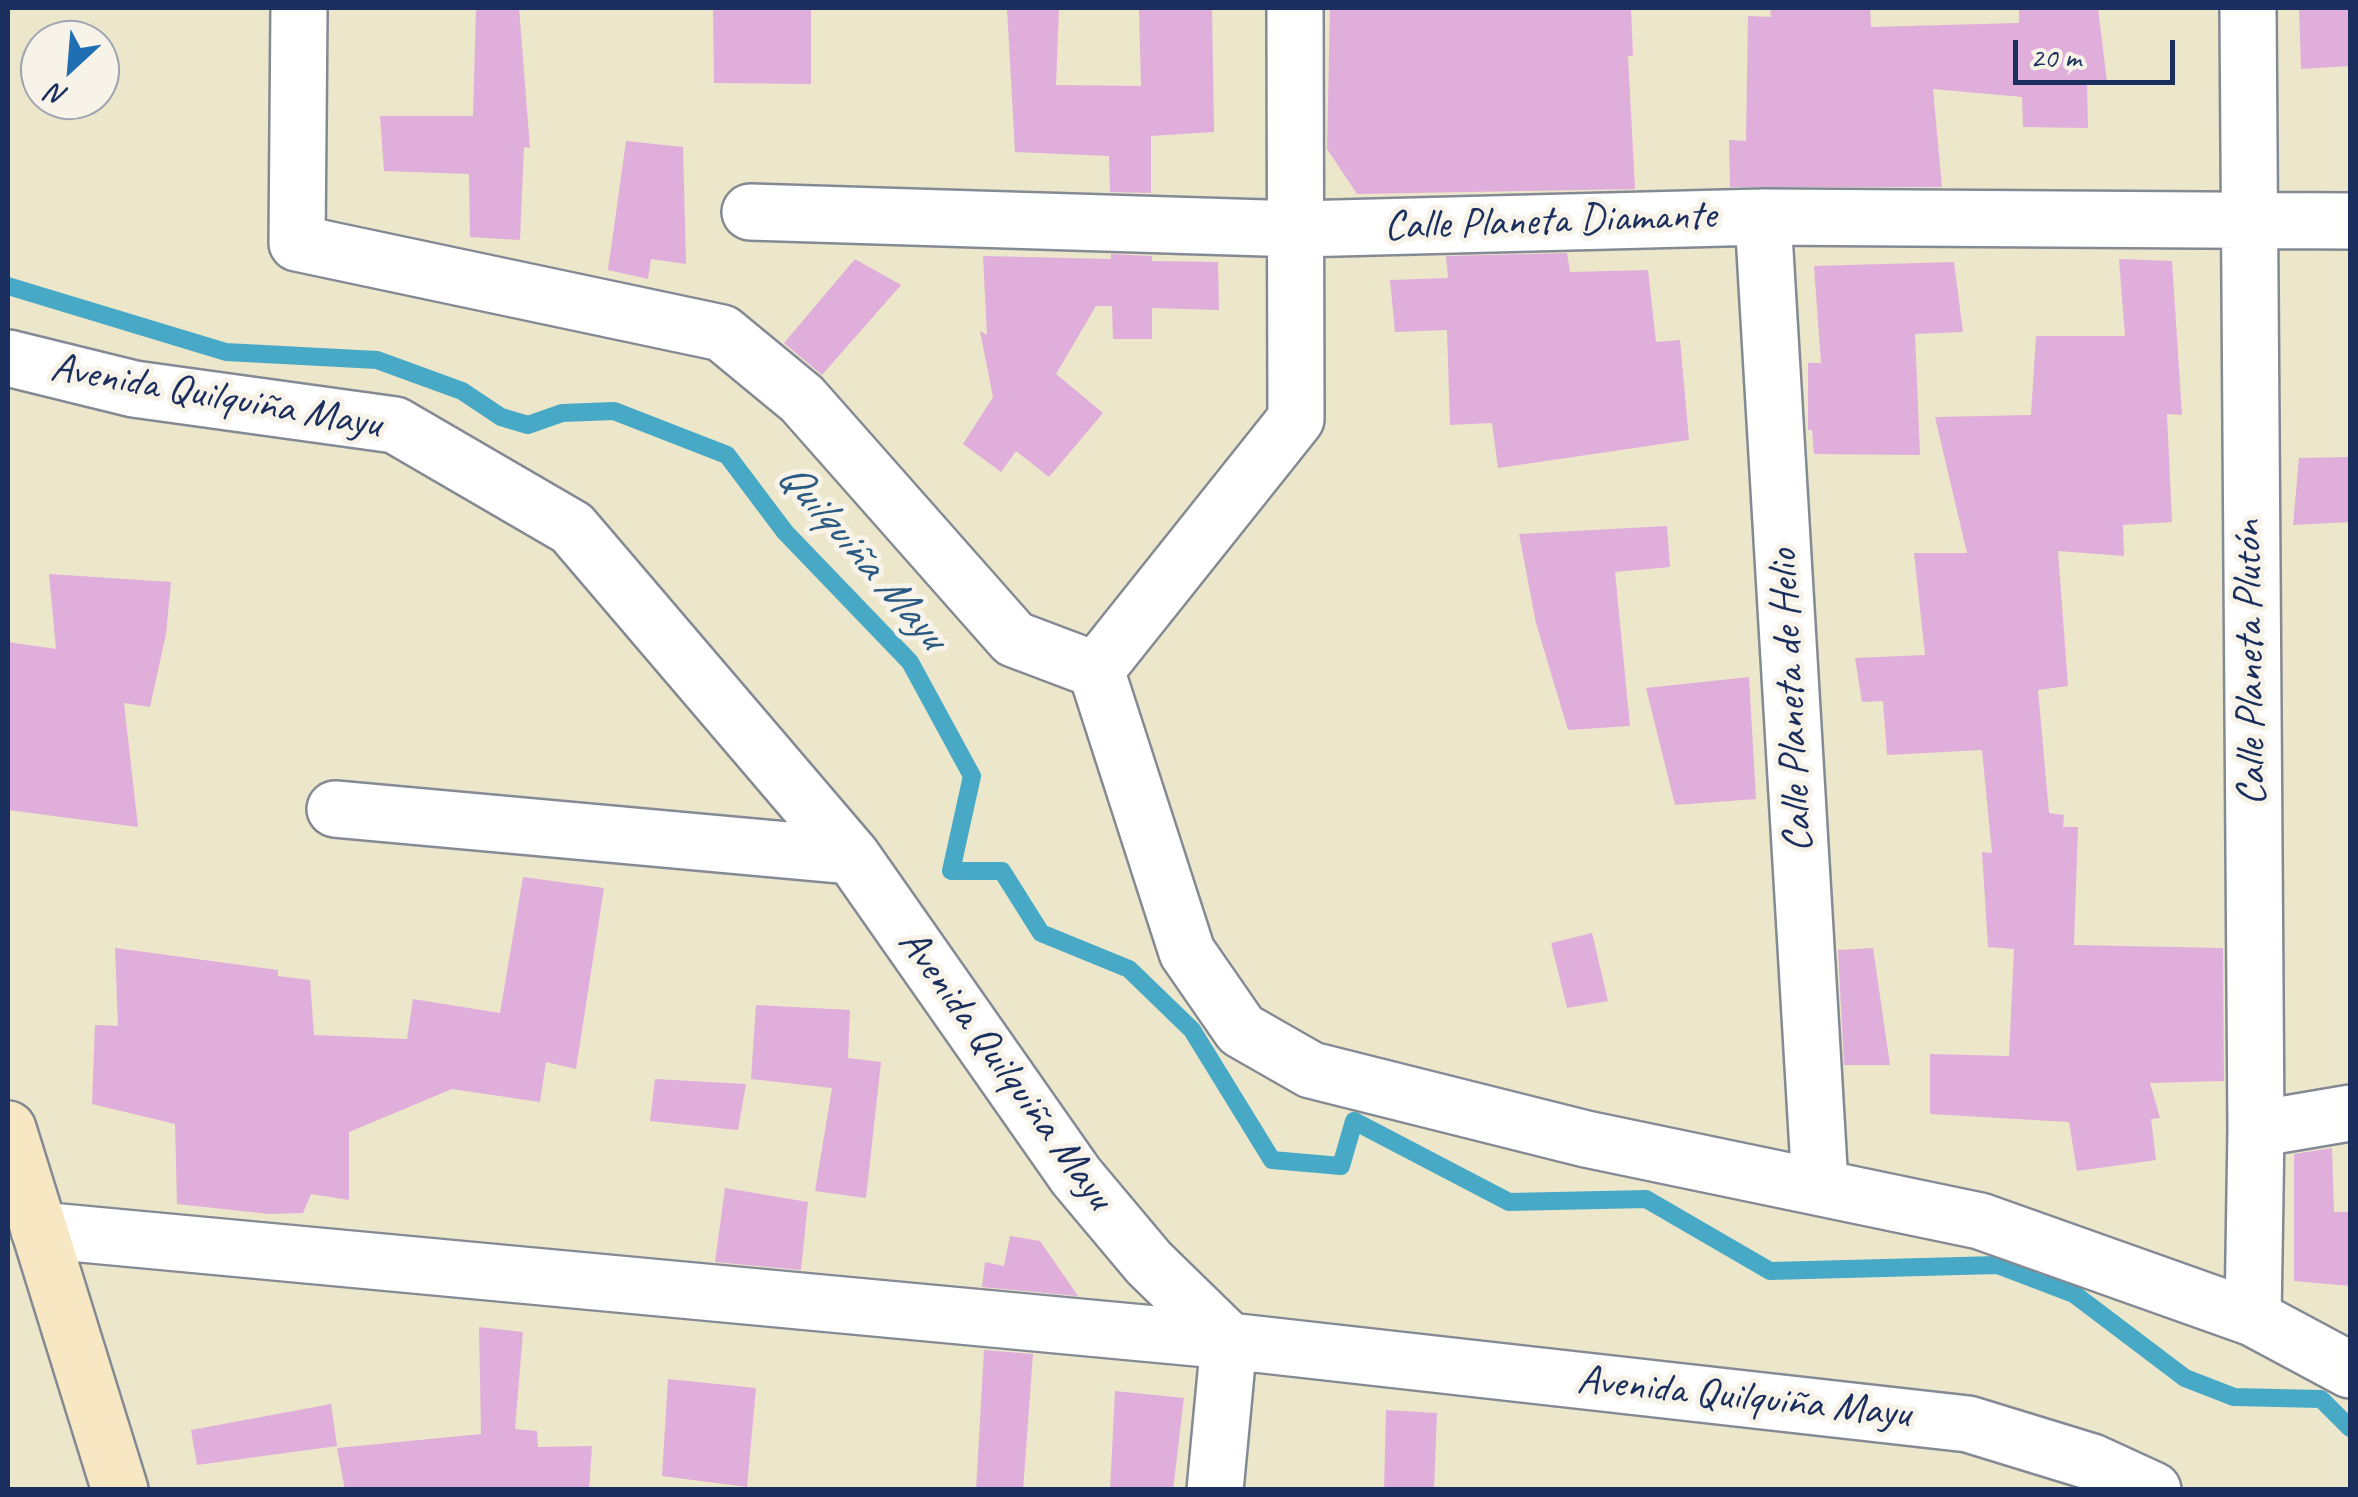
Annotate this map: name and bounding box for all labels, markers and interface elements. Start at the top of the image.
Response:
north arrow [20,20,120,120]
scale bar [2018,20,2180,82]
text: 20 m [2030,38,2081,76]
text: N [42,76,73,115]
street label: Calle Planeta Diamante [1383,191,1717,253]
street label: Avenida Quilquiña Mayu [47,343,385,451]
water label: Quilquiña Mayu [765,451,957,661]
street label: Calle Planeta Plutón [2223,520,2279,806]
street label: Calle Planeta de Helio [1759,548,1825,854]
street label: Avenida Quilquiña Mayu [886,920,1124,1220]
street label: Avenida Quilquiña Mayu [1575,1355,1913,1441]

